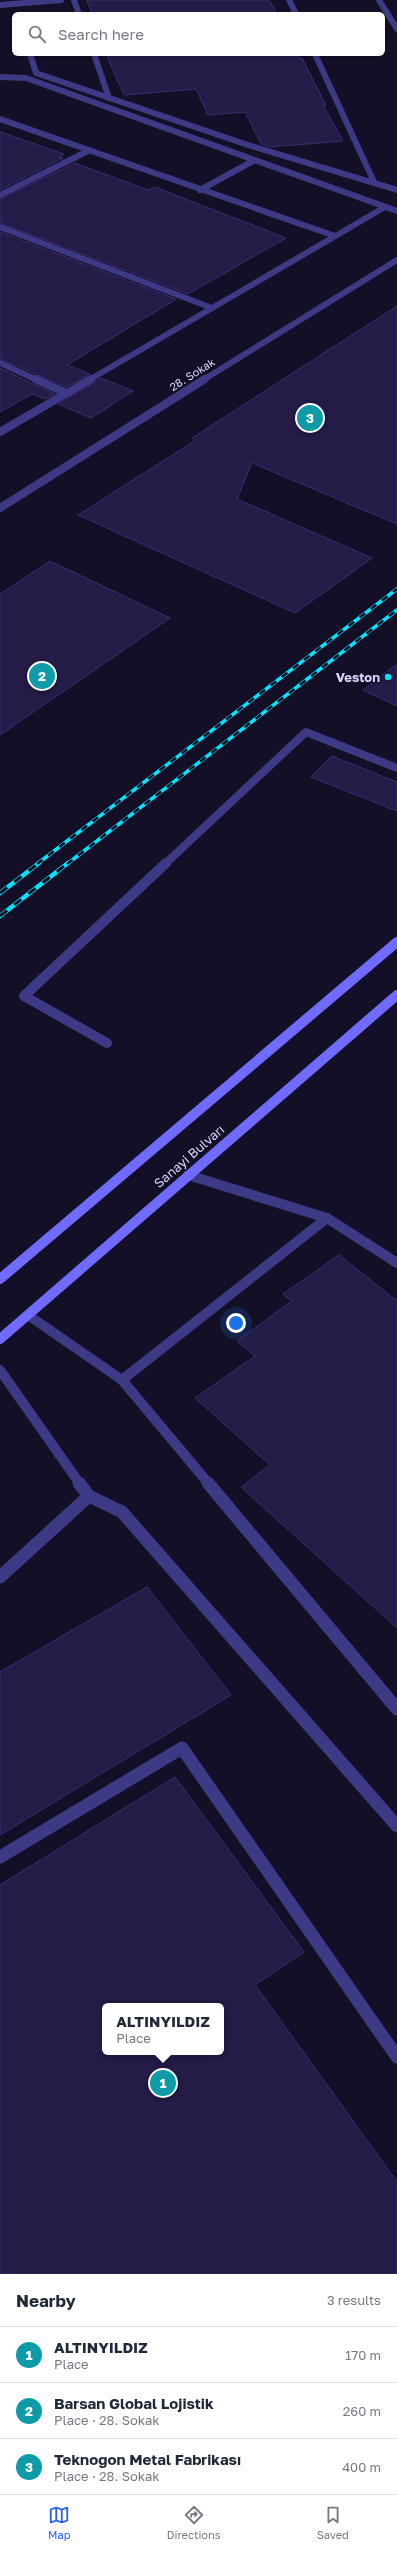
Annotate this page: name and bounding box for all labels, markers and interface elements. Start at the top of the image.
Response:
search box [12,12,385,56]
icon: search [26,23,48,45]
text: Search here [58,25,144,43]
street label: 28. Sokak [167,355,217,393]
pin: 3 [297,403,323,433]
pin: 2 [29,661,55,691]
place label: Veston [336,669,380,685]
marker: Veston [383,672,393,682]
street label: Sanayi Bulvarı [151,1121,227,1191]
your location [226,1313,246,1333]
popup [102,2003,224,2055]
text: ALTINYILDIZ [116,2012,210,2030]
text: Place [116,2030,151,2046]
pin: 1 [150,2068,176,2098]
text: Nearby [16,2290,76,2311]
text: 3 results [327,2292,381,2308]
text: ALTINYILDIZ [54,2338,148,2356]
text: 1 [26,2347,32,2363]
text: 170 m [345,2347,381,2363]
text: Place [54,2356,89,2372]
text: Barsan Global Lojistik [54,2394,214,2412]
text: 2 [25,2403,33,2419]
text: 260 m [343,2403,381,2419]
text: Place · 28. Sokak [54,2412,160,2428]
text: Teknogon Metal Fabrikası [54,2450,241,2468]
text: 3 [25,2459,33,2475]
text: 400 m [342,2459,381,2475]
text: Place · 28. Sokak [54,2468,160,2484]
tab: Map [48,2504,71,2541]
tab: Directions [167,2504,221,2541]
tab: Saved [317,2504,349,2541]

